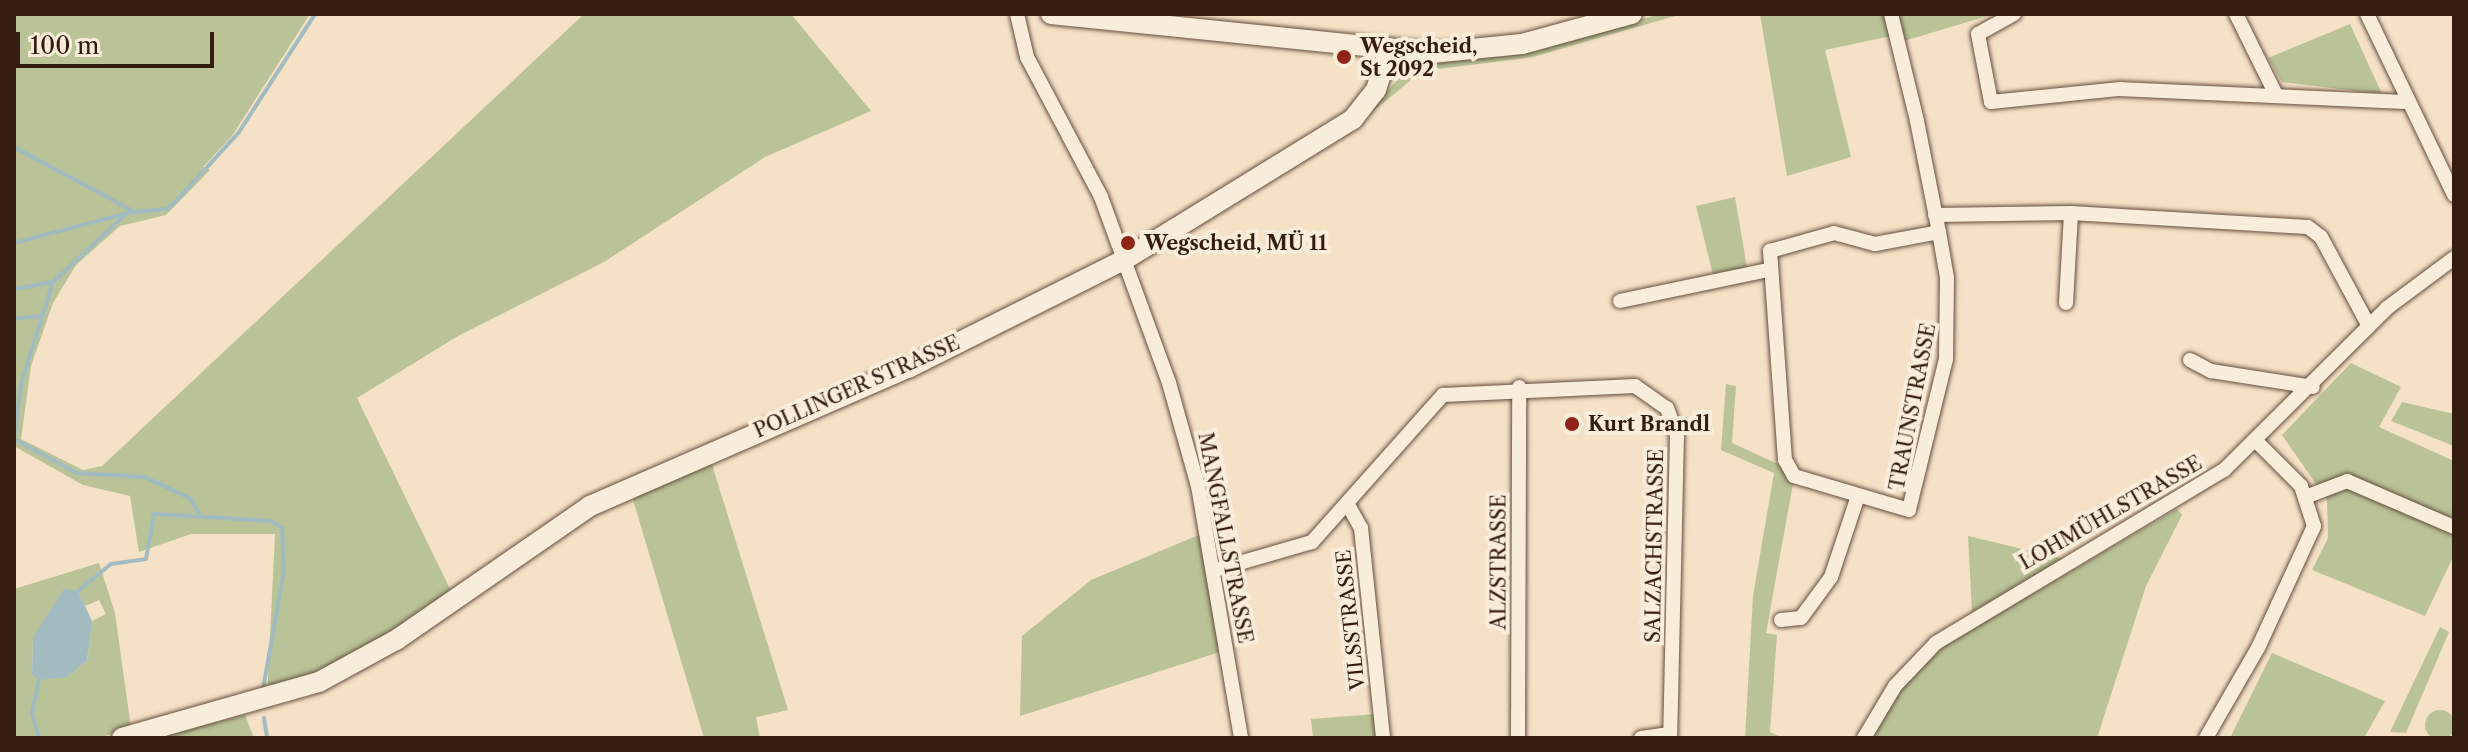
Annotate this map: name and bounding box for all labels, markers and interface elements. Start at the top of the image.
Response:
scale bar [20,16,218,66]
text: 100 m [30,31,99,60]
place label: Wegscheid, St 2092 [1360,34,1477,81]
marker: Wegscheid, St 2092 [1335,48,1353,66]
place label: Wegscheid, MÜ 11 [1144,231,1327,255]
marker: Wegscheid, MÜ 11 [1119,234,1137,252]
street label: TRAUNSTRASSE [1885,321,1941,493]
street label: POLLINGER STRASSE [750,331,964,443]
place label: Kurt Brandl [1588,412,1710,436]
marker: Kurt Brandl [1563,415,1581,433]
street label: MANGFALLSTRASSE [1193,430,1257,646]
street label: SALZACHSTRASSE [1641,449,1669,643]
street label: LOHMÜHLSTRASSE [2016,451,2206,575]
street label: ALZSTRASSE [1487,494,1511,630]
street label: VILSSTRASSE [1332,549,1370,691]

